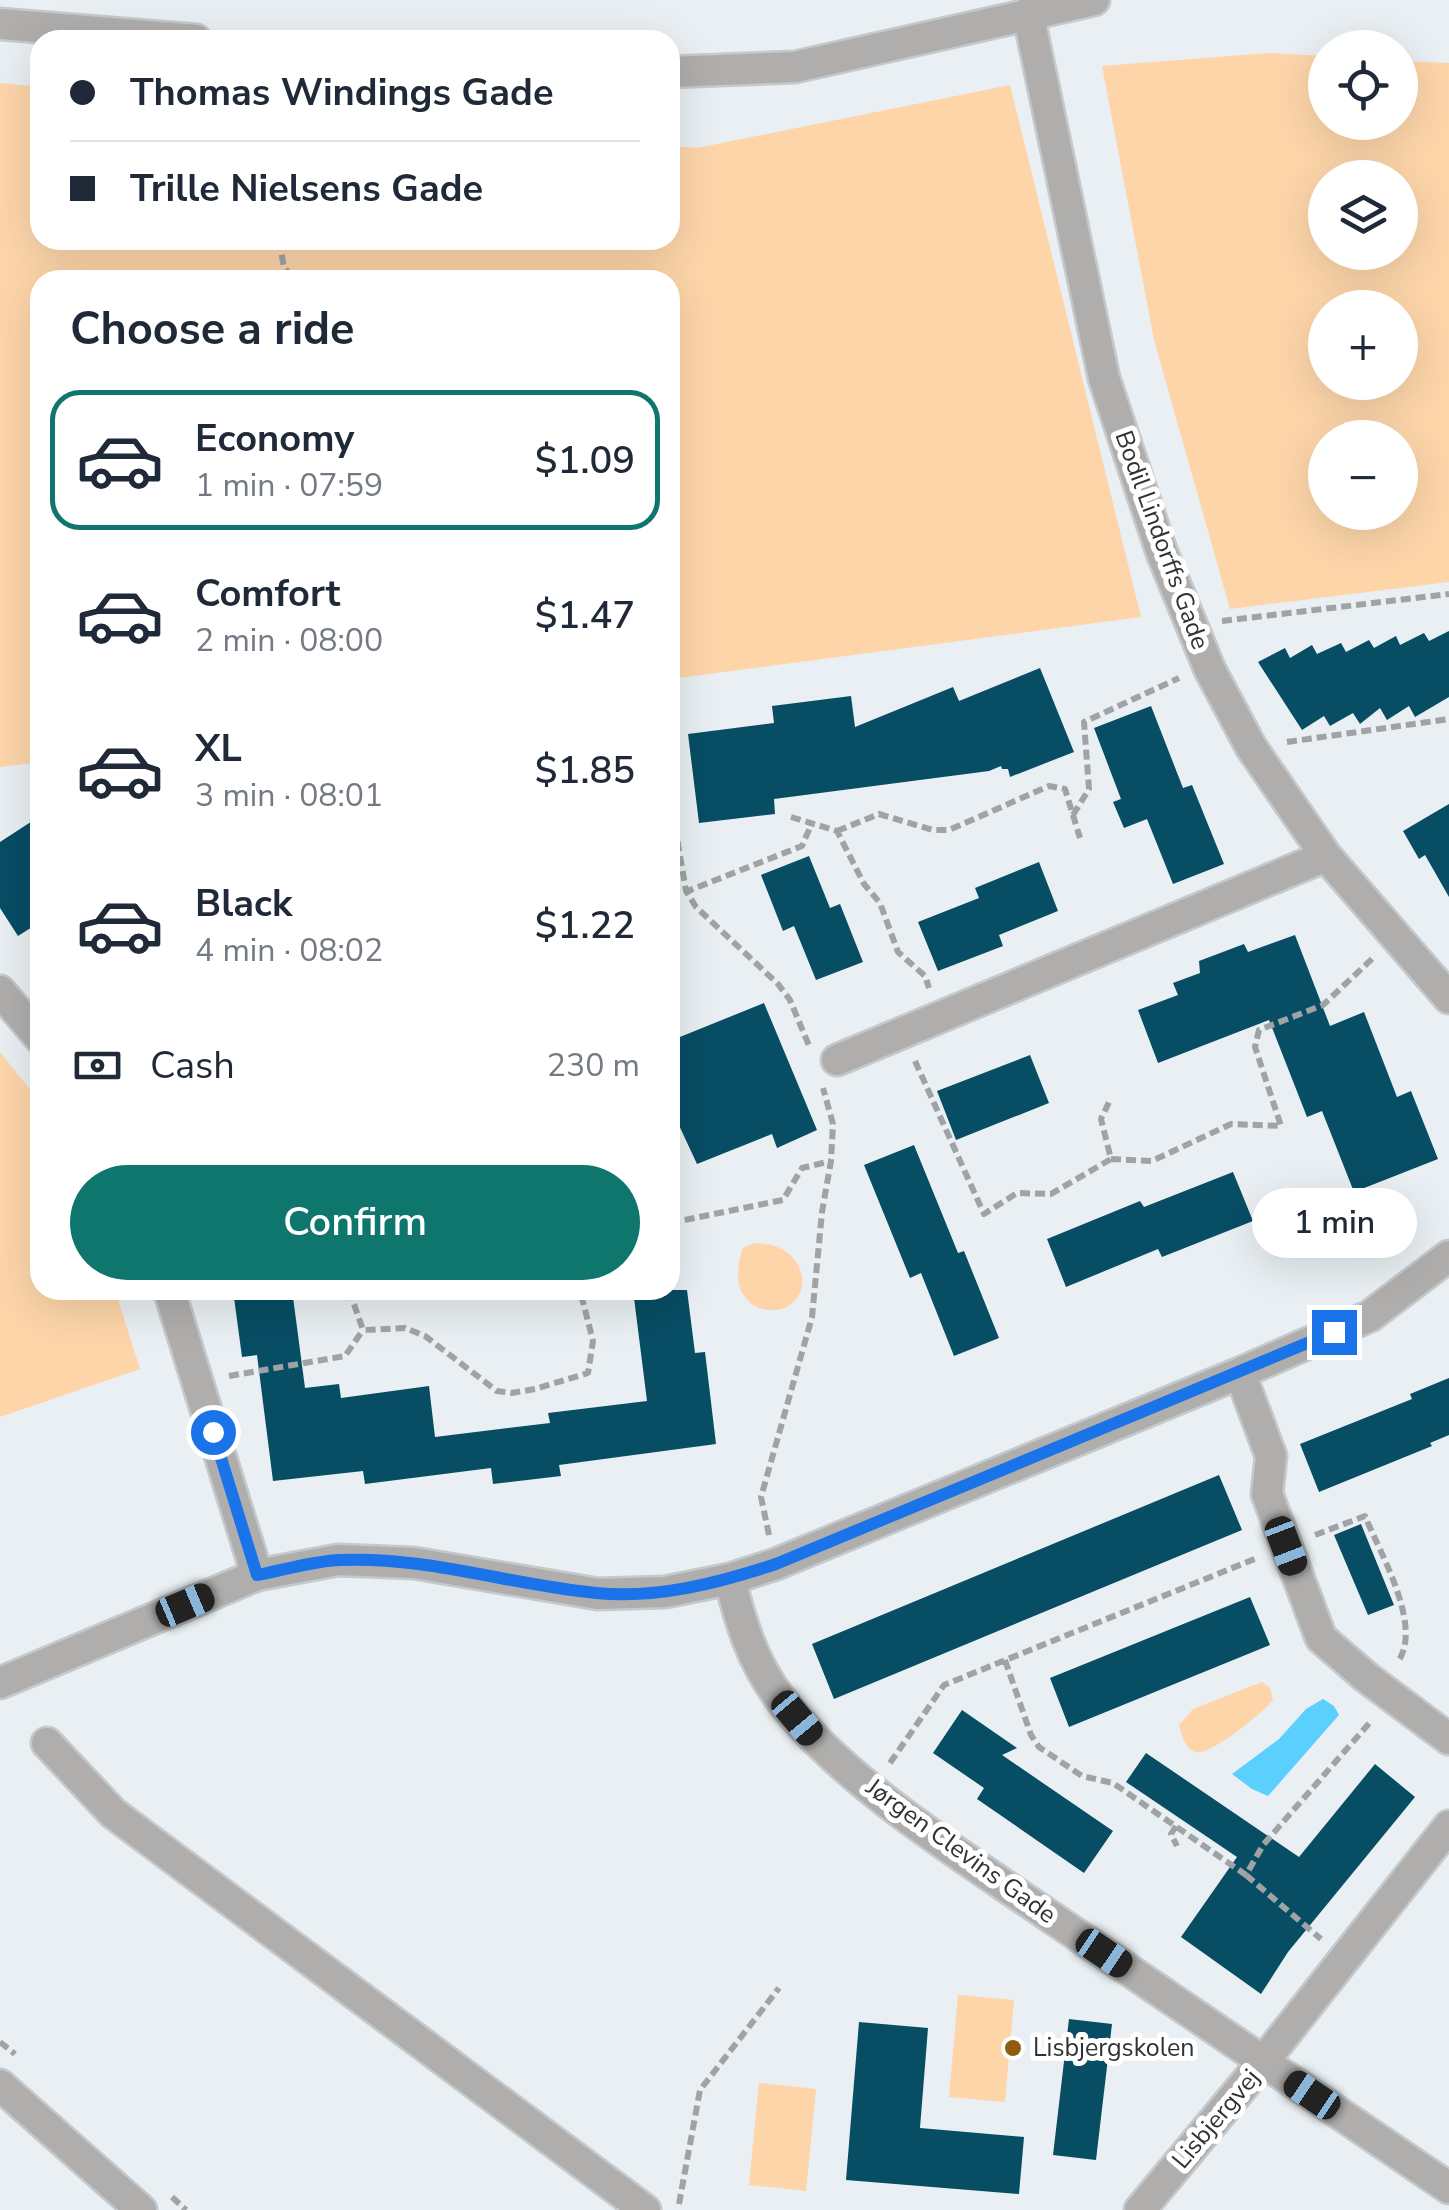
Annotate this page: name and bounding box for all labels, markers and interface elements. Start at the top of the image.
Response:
map controls [1308,30,1418,530]
button: locate [1308,30,1418,140]
text: Thomas Windings Gade [130,67,553,118]
button: layers [1308,160,1418,270]
text: Trille Nielsens Gade [130,163,483,214]
button: + [1308,290,1418,400]
text: Choose a ride [70,299,355,360]
text: Economy [195,413,354,464]
icon: car [75,415,165,505]
button: − [1308,420,1418,530]
street label: Bodil Lindorffs Gade [1107,426,1217,654]
text: $1.09 [535,435,635,486]
text: 1 min · 07:59 [195,464,383,507]
text: Comfort [195,568,340,619]
icon: car [75,570,165,660]
text: $1.47 [535,590,635,641]
text: 2 min · 08:00 [195,619,383,662]
text: XL [195,723,242,774]
icon: car [75,725,165,815]
text: $1.85 [535,745,635,796]
text: 3 min · 08:01 [195,774,383,817]
text: Black [195,878,292,929]
icon: car [75,880,165,970]
text: $1.22 [535,900,635,951]
text: 4 min · 08:02 [195,929,383,972]
icon: cash [70,1038,125,1093]
text: Cash [150,1040,235,1091]
text: 230 m [547,1044,640,1087]
button: Confirm [70,1165,640,1280]
callout: 1 min [1252,1187,1416,1257]
text: 1 min [1294,1201,1375,1244]
route end [1312,1310,1357,1355]
route start [191,1410,236,1455]
car [1261,1513,1311,1579]
car [152,1579,218,1631]
car [766,1685,828,1751]
street label: Jørgen Clevins Gade [858,1770,1063,1932]
car [1071,1924,1137,1982]
place label: Lisbjergskolen [1033,2031,1195,2065]
marker: Lisbjergskolen [1002,2037,1024,2059]
street label: Lisbjergvej [1164,2062,1268,2176]
car [1279,2066,1345,2124]

